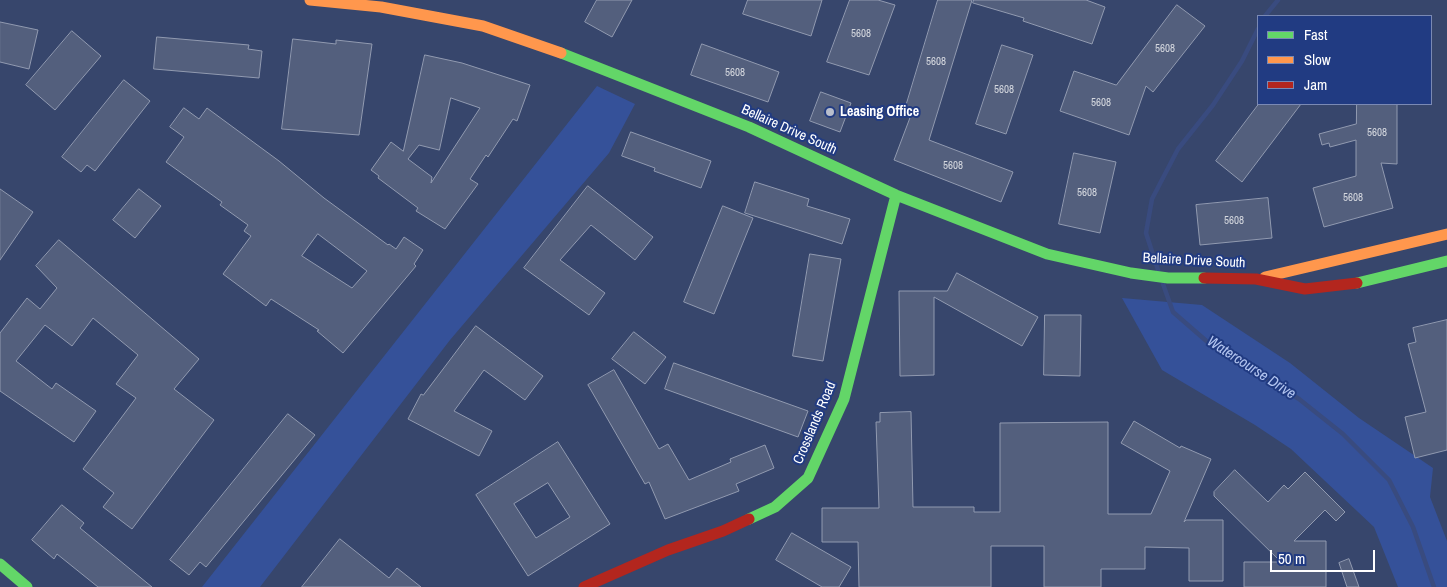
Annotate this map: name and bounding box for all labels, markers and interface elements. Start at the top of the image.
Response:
legend [1257,15,1432,105]
text: Fast [1304,24,1327,45]
house number: 5608 [851,27,871,41]
house number: 5608 [1155,42,1175,56]
text: Slow [1304,49,1331,70]
house number: 5608 [926,55,946,69]
house number: 5608 [725,66,745,80]
text: Jam [1304,74,1327,95]
house number: 5608 [994,83,1014,97]
house number: 5608 [1091,96,1111,110]
street label: Bellaire Drive South [739,101,839,159]
place label: Leasing Office [840,104,919,120]
marker: Leasing Office [824,106,836,118]
house number: 5608 [1367,126,1387,140]
house number: 5608 [943,159,963,173]
house number: 5608 [1077,186,1097,200]
house number: 5608 [1343,191,1363,205]
house number: 5608 [1224,214,1244,228]
street label: Bellaire Drive South [1142,250,1246,272]
water label: Watercourse Drive [1203,333,1299,403]
street label: Crosslands Road [790,379,840,467]
scale bar [1272,540,1377,572]
text: 50 m [1278,548,1305,569]

